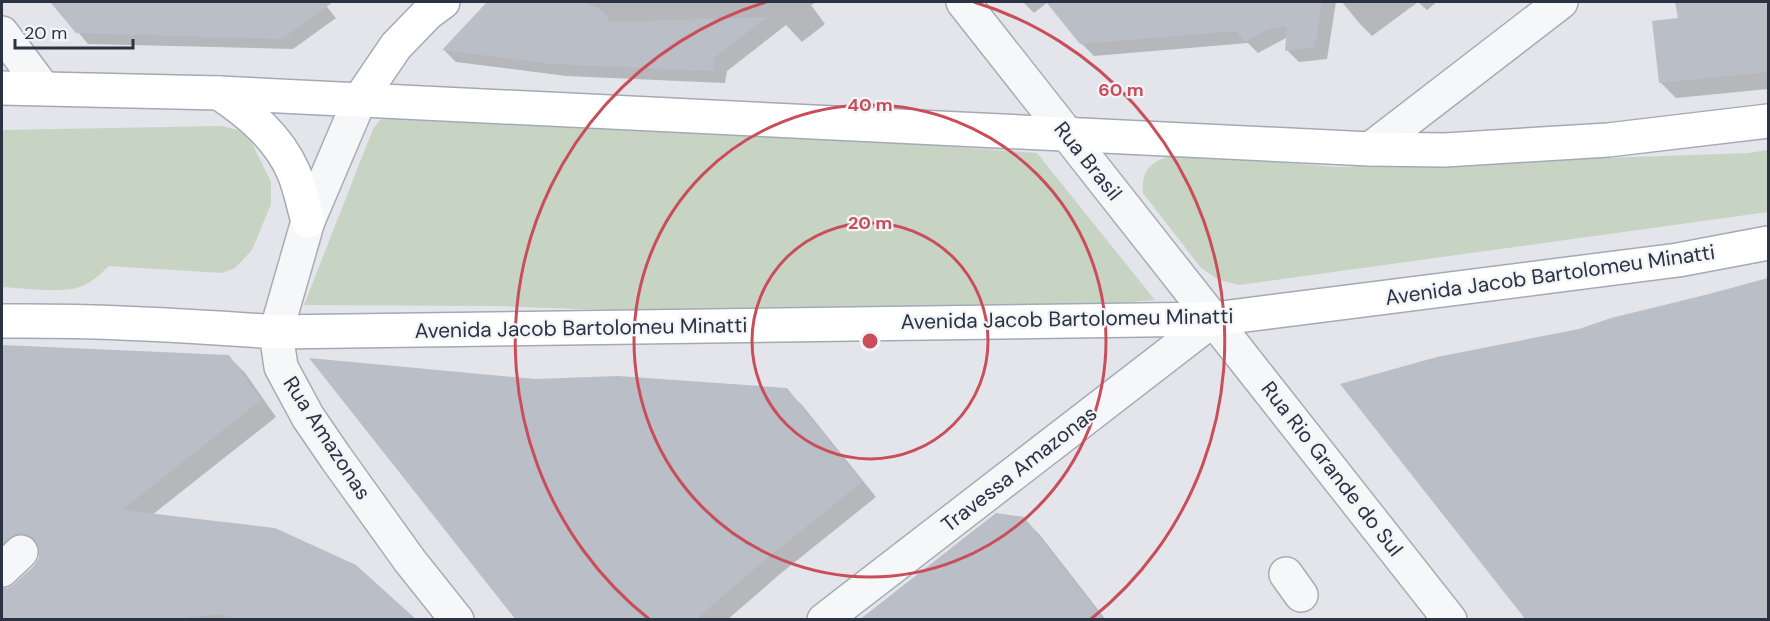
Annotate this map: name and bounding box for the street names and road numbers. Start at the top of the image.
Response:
street label: Rua Brasil [1048,116,1128,206]
street label: Avenida Jacob Bartolomeu Minatti [1383,238,1717,312]
street label: Avenida Jacob Bartolomeu Minatti [900,302,1234,336]
street label: Avenida Jacob Bartolomeu Minatti [414,311,748,345]
street label: Rua Amazonas [277,371,377,505]
street label: Rua Rio Grande do Sul [1255,376,1409,562]
street label: Travessa Amazonas [935,399,1103,539]

